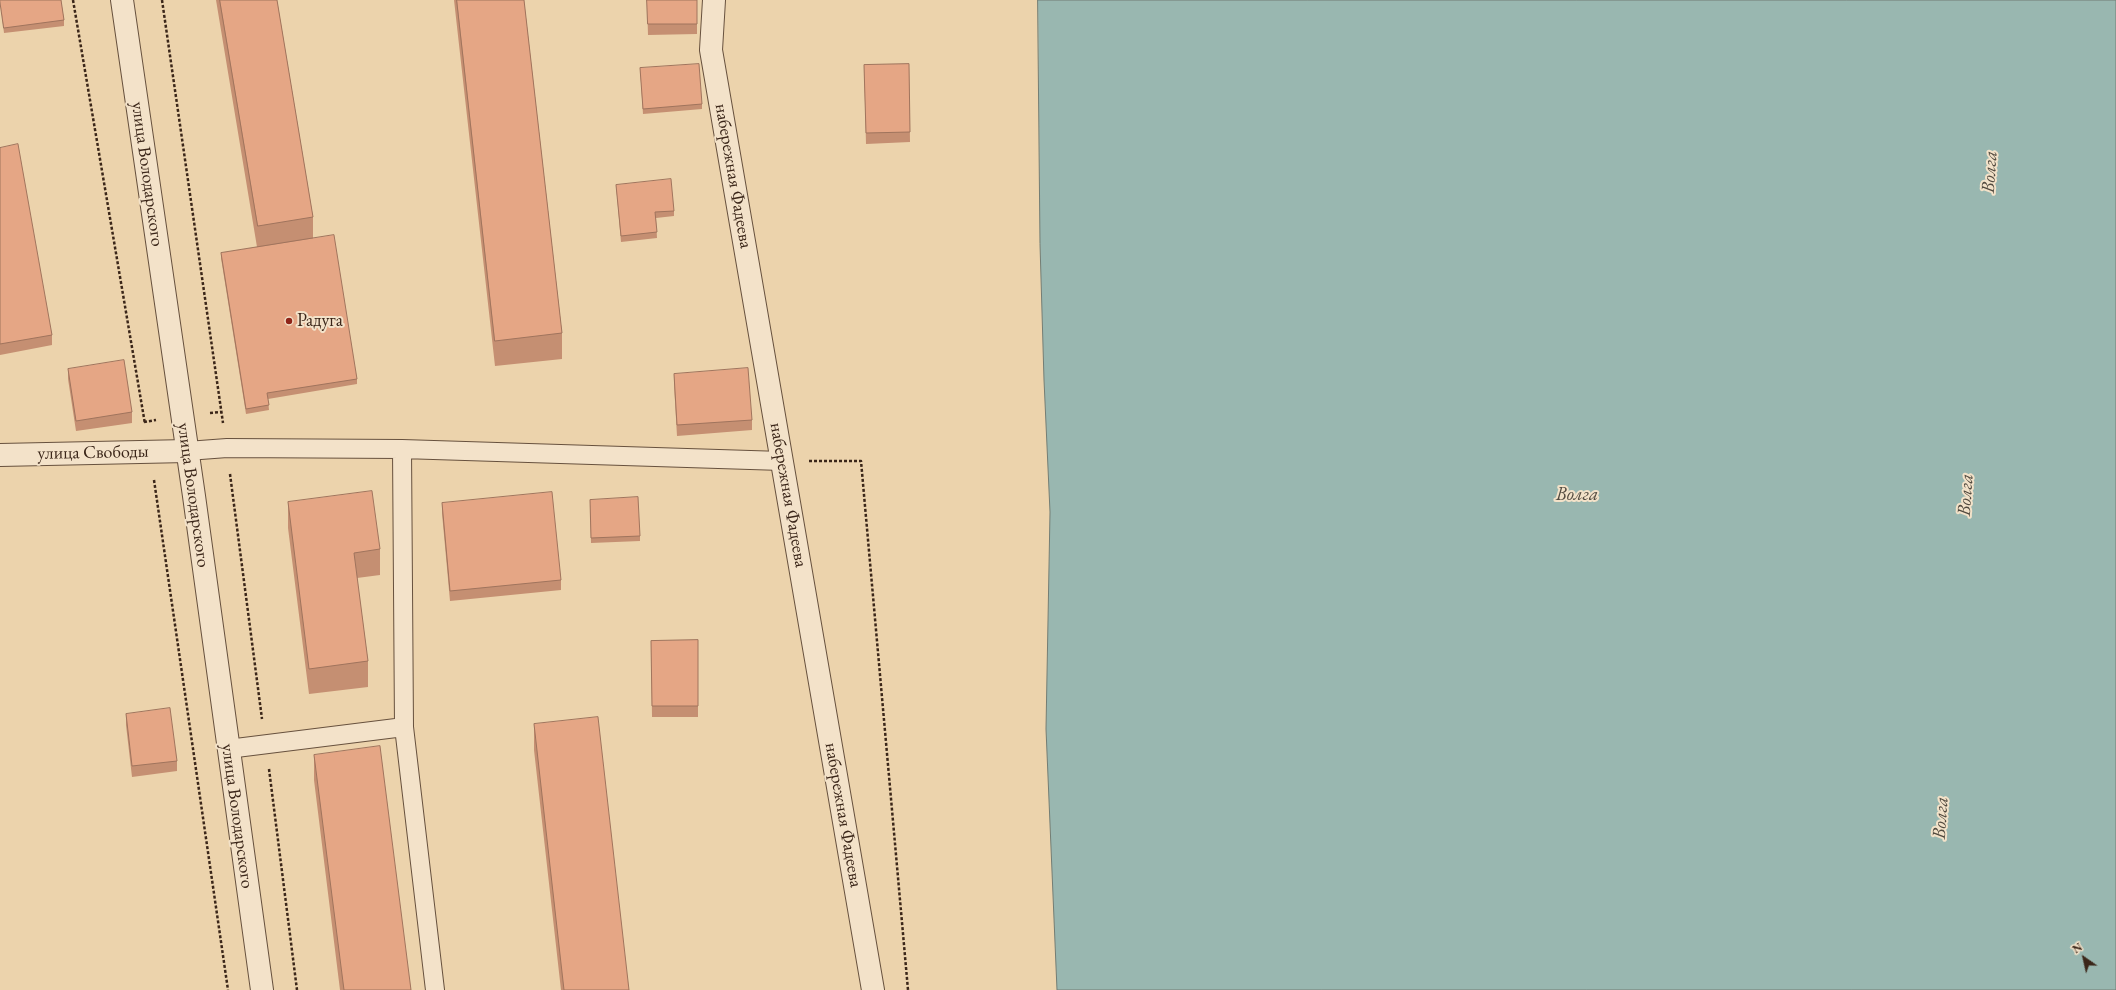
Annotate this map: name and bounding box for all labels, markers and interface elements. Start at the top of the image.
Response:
street label: улица Володарского [126,100,168,248]
street label: набережная Фадеева [710,102,756,250]
water label: Волга [1977,150,2003,194]
place label: Радуга [297,310,343,332]
marker: Радуга [284,316,294,326]
street label: улица Володарского [172,421,214,569]
street label: набережная Фадеева [765,421,811,569]
street label: улица Свободы [37,441,149,465]
water label: Волга [1953,473,1979,517]
water label: Волга [1556,484,1598,506]
street label: набережная Фадеева [820,741,866,889]
street label: улица Володарского [216,742,258,890]
water label: Волга [1928,796,1954,840]
north arrow [2064,938,2104,978]
text: N [2070,940,2085,956]

